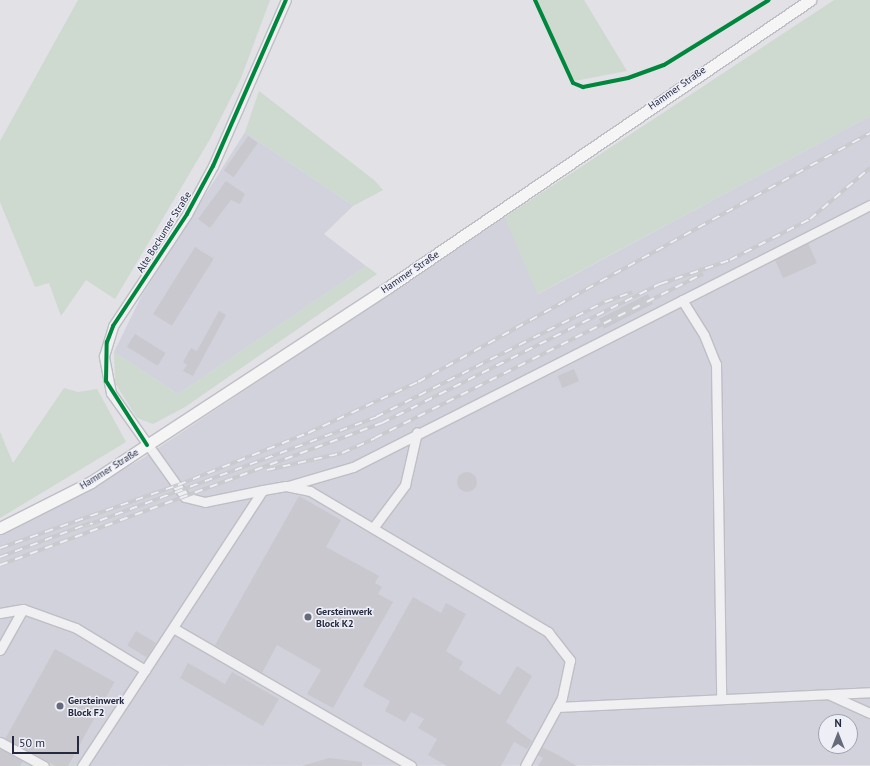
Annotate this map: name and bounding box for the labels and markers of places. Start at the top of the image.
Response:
place label: Gersteinwerk Block K2 [316,605,372,628]
marker: Gersteinwerk Block K2 [303,612,313,622]
place label: Gersteinwerk Block F2 [68,694,124,718]
marker: Gersteinwerk Block F2 [55,701,65,711]

